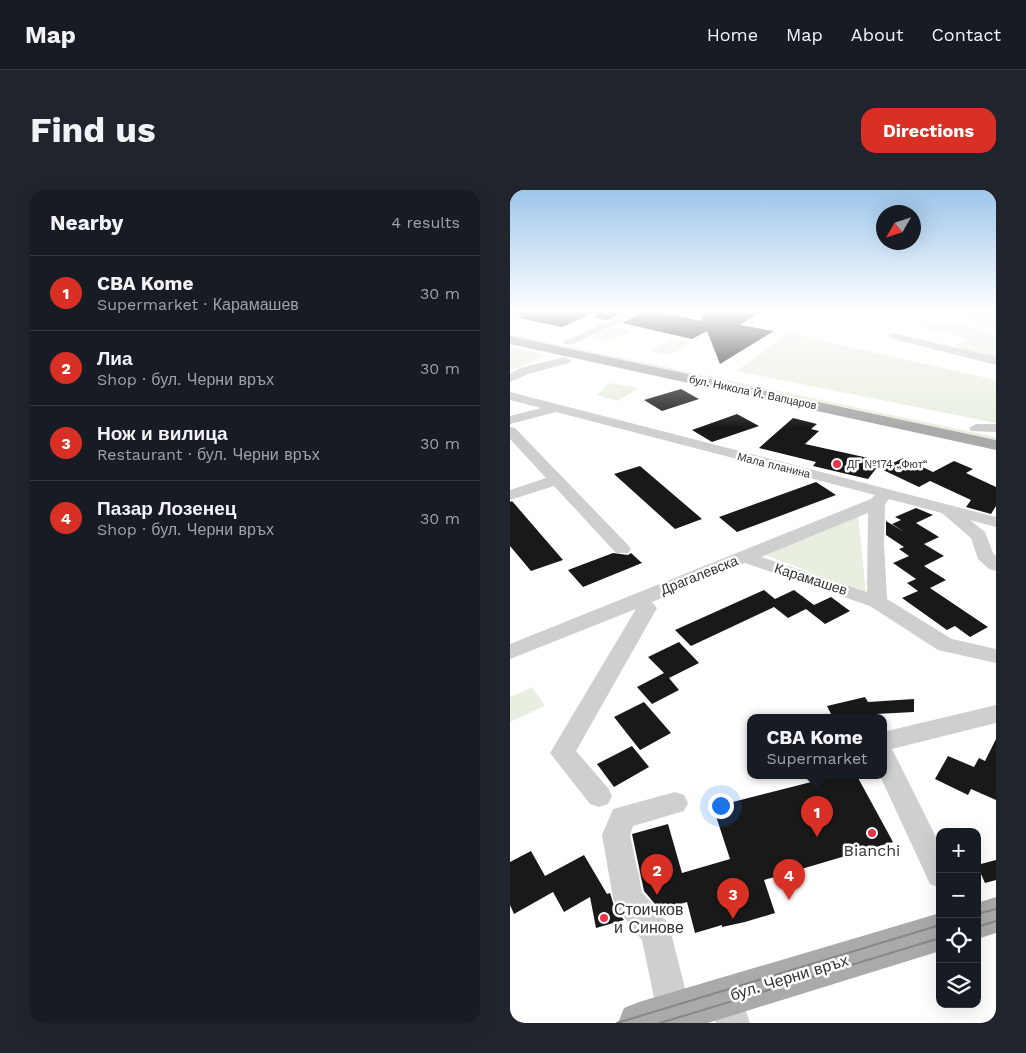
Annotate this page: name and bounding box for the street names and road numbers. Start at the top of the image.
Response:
street label: бул. Никола Й. Вапцаров [688,373,818,412]
street label: Мала планина [736,450,812,481]
street label: Драгалевска [658,552,740,598]
street label: Карамашев [773,560,849,598]
street label: бул. Черни връх [728,950,851,1004]

